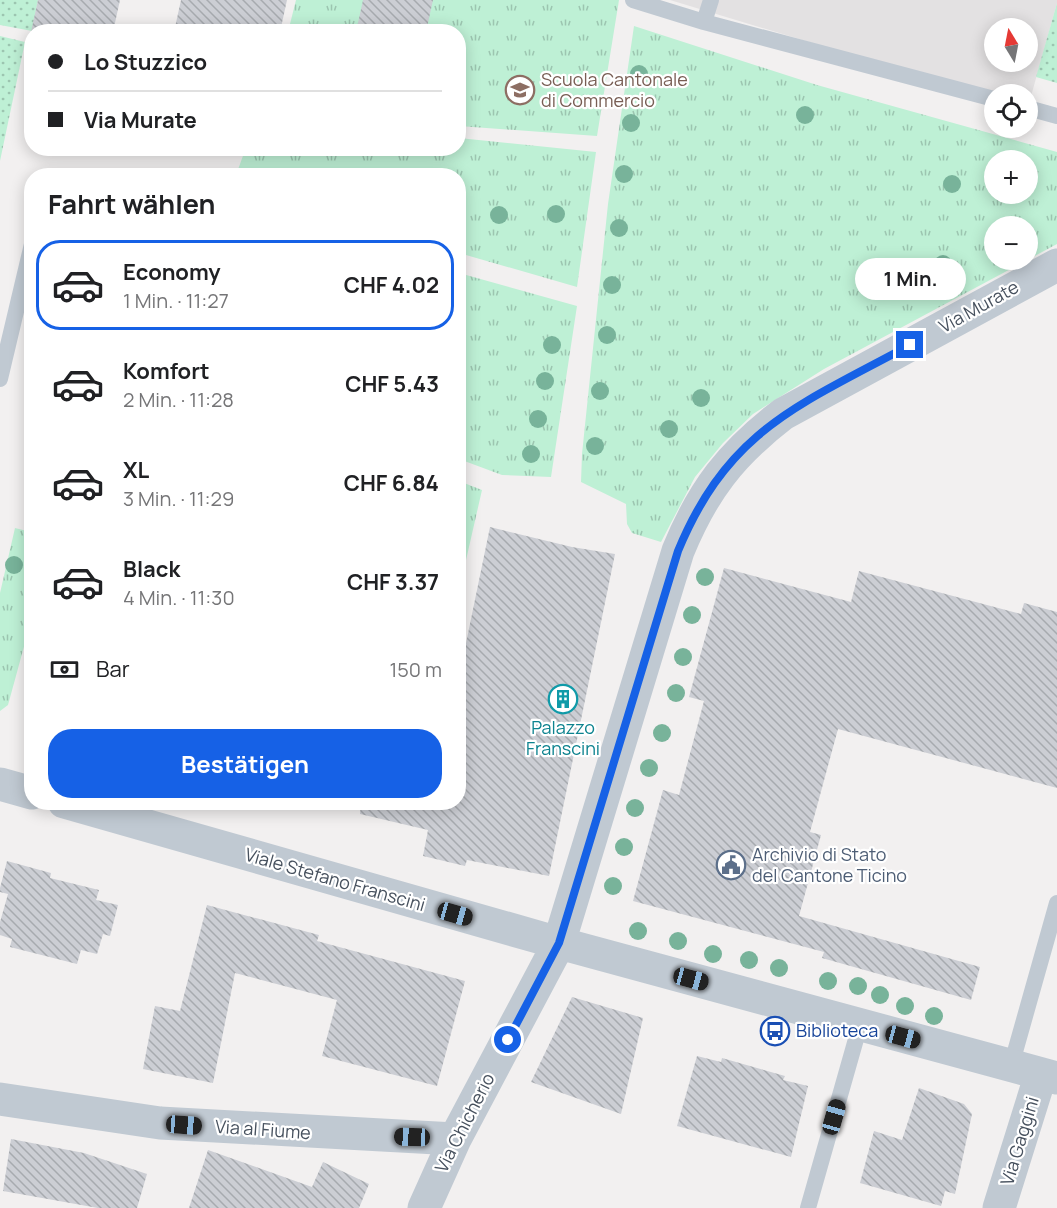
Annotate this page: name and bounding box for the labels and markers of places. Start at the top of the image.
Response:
place label: Scuola Cantonale di Commercio [541,67,688,112]
school or university icon: Scuola Cantonale di Commercio [504,74,536,106]
building icon: Palazzo Franscini [547,683,579,715]
place label: Palazzo Franscini [526,715,600,760]
place label: Archivio di Stato del Cantone Ticino [752,842,907,887]
public building icon: Archivio di Stato del Cantone Ticino [715,849,747,881]
bus stop icon: Biblioteca [759,1015,791,1047]
place label: Biblioteca [796,1018,878,1042]

